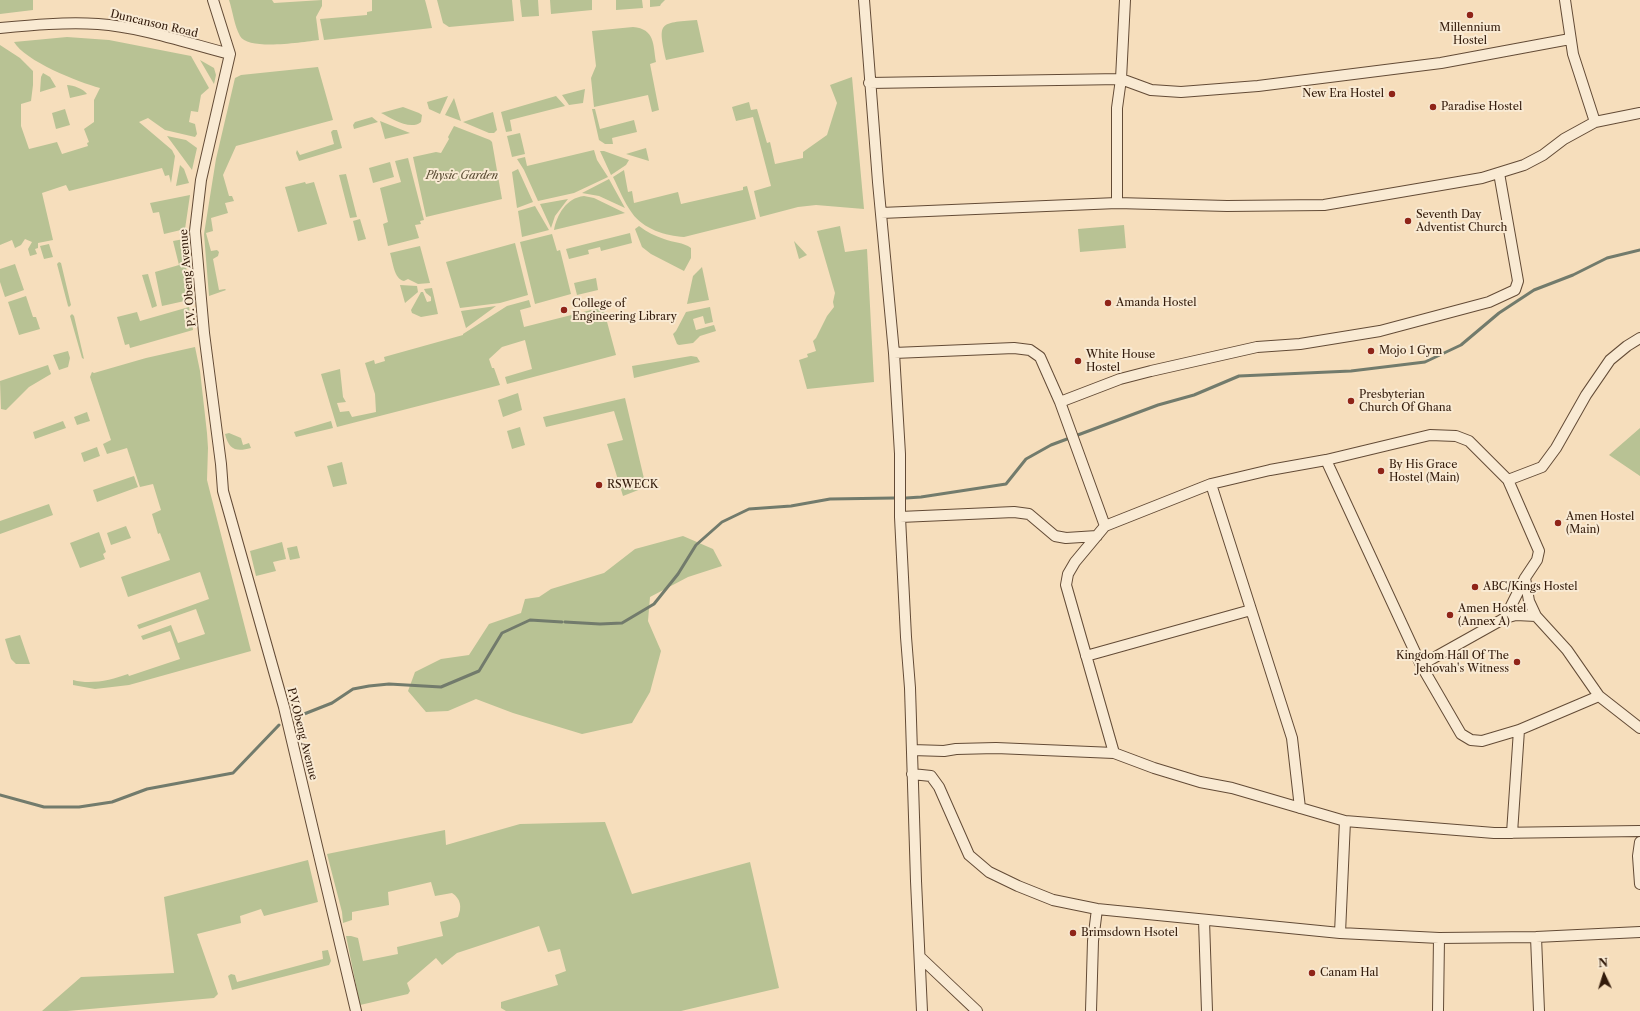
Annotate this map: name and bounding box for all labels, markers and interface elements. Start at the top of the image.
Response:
street label: Duncanson Road [109,7,199,41]
marker: Millennium Hostel [1465,10,1475,20]
place label: Millennium Hostel [1439,21,1501,47]
place label: New Era Hostel [1302,87,1384,101]
marker: New Era Hostel [1387,89,1397,99]
place label: Paradise Hostel [1441,100,1522,114]
marker: Paradise Hostel [1428,102,1438,112]
park label: Physic Garden [426,169,498,183]
place label: Seventh Day Adventist Church [1416,208,1507,234]
marker: Seventh Day Adventist Church [1403,216,1413,226]
street label: P.V. Obeng Avenue [177,229,199,327]
place label: Amanda Hostel [1116,296,1196,310]
place label: College of Engineering Library [572,297,677,323]
marker: Amanda Hostel [1103,298,1113,308]
marker: College of Engineering Library [559,305,569,315]
place label: Mojo 1 Gym [1379,344,1442,358]
marker: Mojo 1 Gym [1366,346,1376,356]
place label: White House Hostel [1086,348,1155,374]
marker: White House Hostel [1073,356,1083,366]
place label: Presbyterian Church Of Ghana [1359,388,1451,414]
marker: Presbyterian Church Of Ghana [1346,396,1356,406]
place label: By His Grace Hostel (Main) [1389,458,1459,484]
marker: By His Grace Hostel (Main) [1376,466,1386,476]
place label: RSWECK [607,478,658,492]
marker: RSWECK [594,480,604,490]
place label: Amen Hostel (Main) [1566,510,1634,536]
marker: Amen Hostel (Main) [1553,518,1563,528]
place label: ABC/Kings Hostel [1483,580,1578,594]
marker: ABC/Kings Hostel [1470,582,1480,592]
place label: Amen Hostel (Annex A) [1458,602,1526,628]
marker: Amen Hostel (Annex A) [1445,610,1455,620]
place label: Kingdom Hall Of The Jehovah's Witness [1396,649,1509,675]
marker: Kingdom Hall Of The Jehovah's Witness [1512,657,1522,667]
street label: P.V.Obeng Avenue [284,686,320,782]
place label: Brimsdown Hsotel [1081,926,1178,940]
marker: Brimsdown Hsotel [1068,928,1078,938]
north arrow [1584,955,1624,995]
text: N [1598,956,1608,970]
place label: Canam Hal [1320,966,1379,980]
marker: Canam Hal [1307,968,1317,978]

